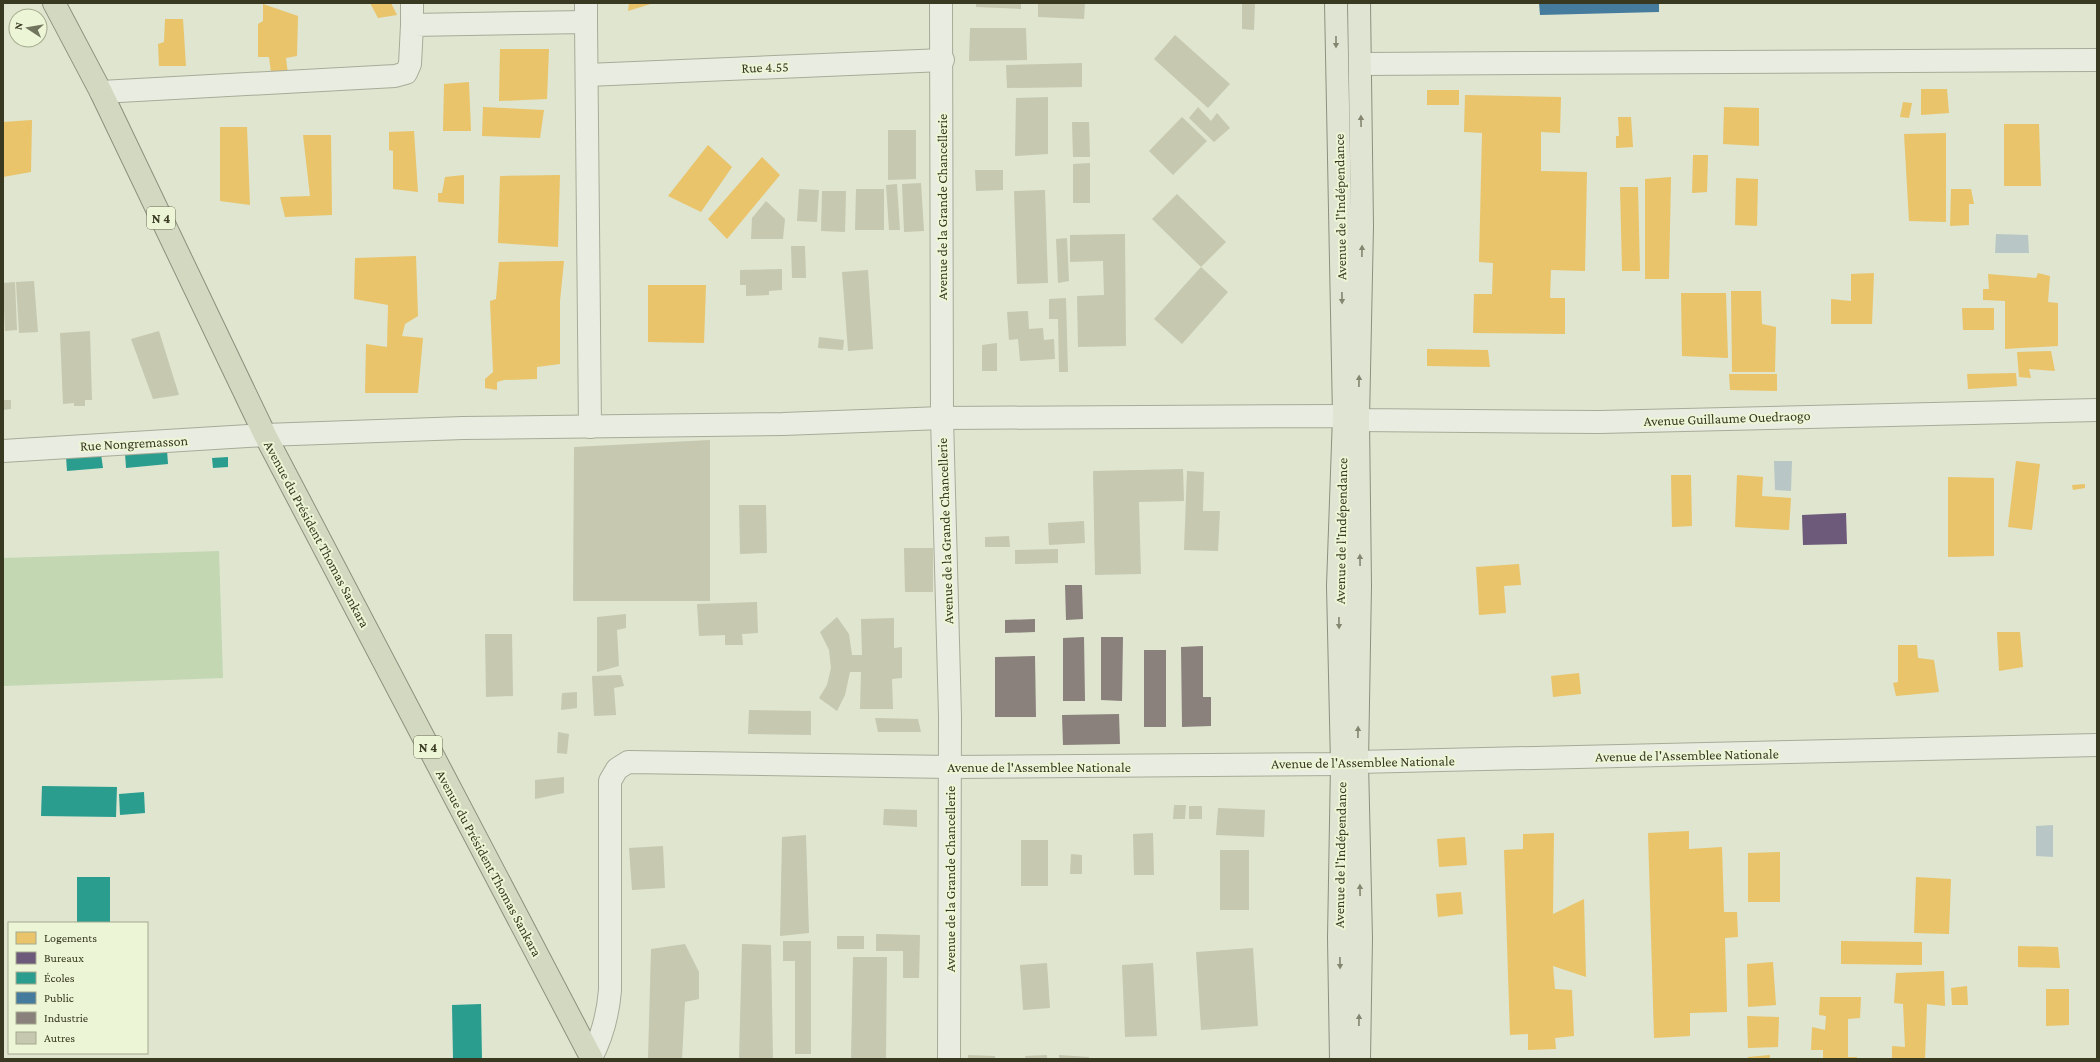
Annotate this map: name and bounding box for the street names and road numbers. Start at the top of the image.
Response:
street label: Rue 4.55 [741,58,789,76]
street label: Avenue de la Grande Chancellerie [934,114,950,300]
street label: Avenue de l'Indépendance [1331,134,1349,280]
road number: N 4 [147,207,175,229]
street label: Avenue Guillaume Ouedraogo [1643,407,1811,429]
street label: Rue Nongremasson [80,432,189,454]
street label: Avenue du Président Thomas Sankara [261,438,373,631]
street label: Avenue de la Grande Chancellerie [934,438,956,624]
street label: Avenue de l'Indépendance [1332,458,1350,604]
road number: N 4 [414,736,442,758]
street label: Avenue de l'Assemblee Nationale [1595,745,1779,765]
street label: Avenue de l'Assemblee Nationale [1271,752,1455,772]
street label: Avenue de l'Assemblee Nationale [947,759,1131,775]
street label: Avenue du Président Thomas Sankara [433,767,545,960]
street label: Avenue de l'Indépendance [1331,782,1349,928]
street label: Avenue de la Grande Chancellerie [942,786,958,972]

